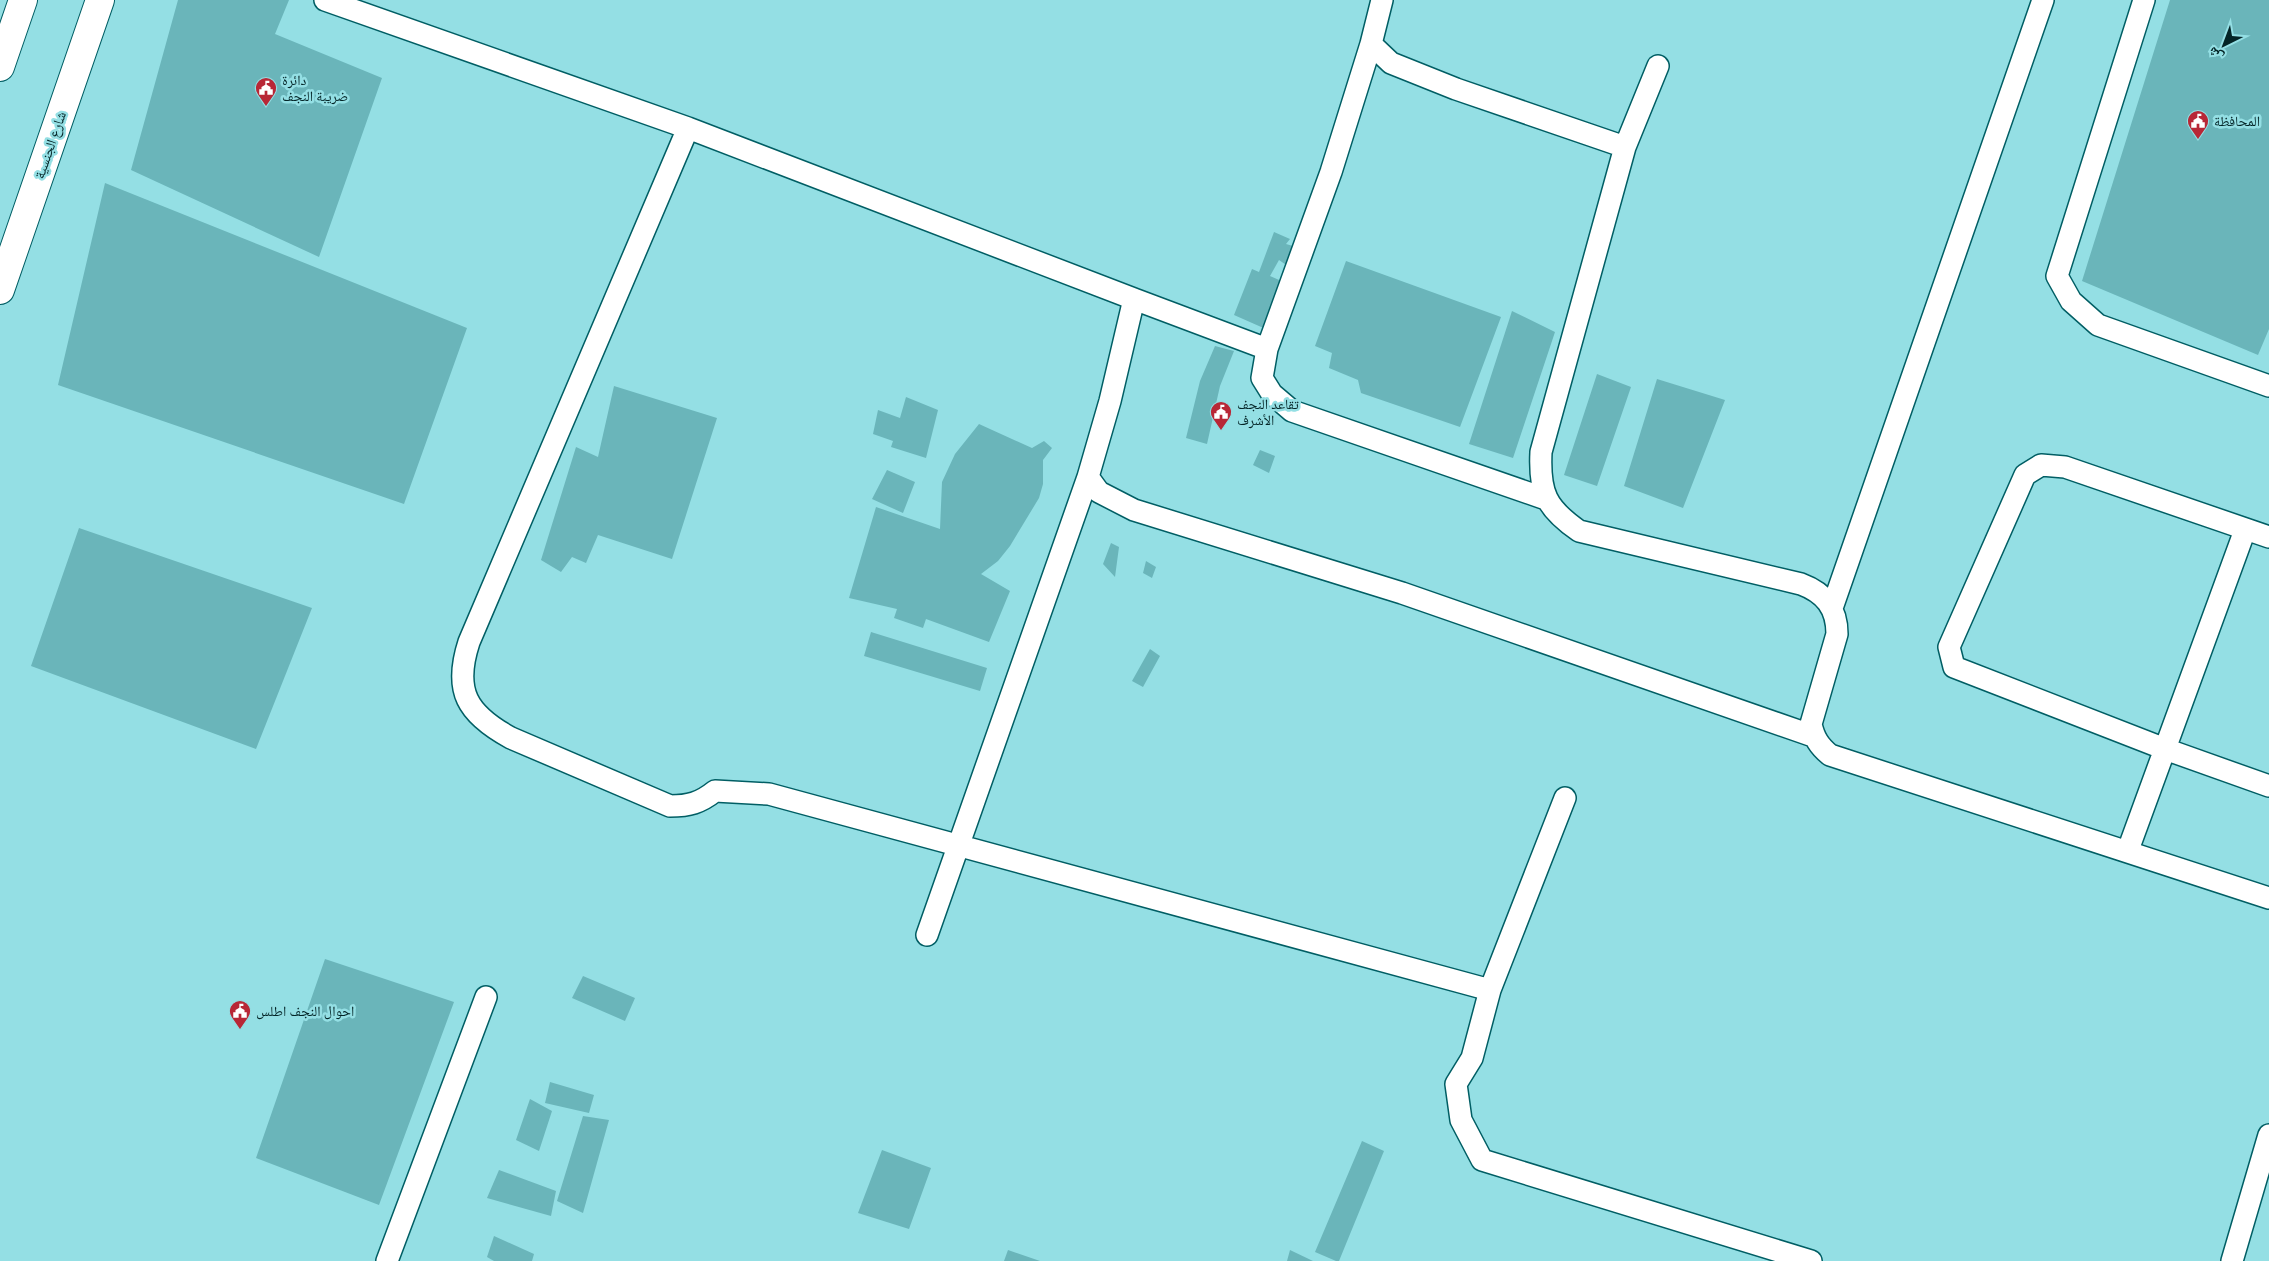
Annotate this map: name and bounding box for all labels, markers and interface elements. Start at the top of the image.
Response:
north arrow [2199,20,2249,70]
text: ش [2204,43,2227,66]
place label: دائرة ضريبة النجف [282,72,348,105]
public building icon: دائرة ضريبة النجف [254,76,278,107]
street label: شارع الجنسية [31,109,71,181]
public building icon: المحافظة [2186,109,2210,140]
place label: المحافظة [2214,113,2260,129]
place label: تقاعد النجف الأشرف [1237,396,1299,429]
public building icon: تقاعد النجف الأشرف [1209,400,1233,431]
public building icon: احوال النجف اطلس [228,999,252,1030]
place label: احوال النجف اطلس [256,1003,354,1020]

